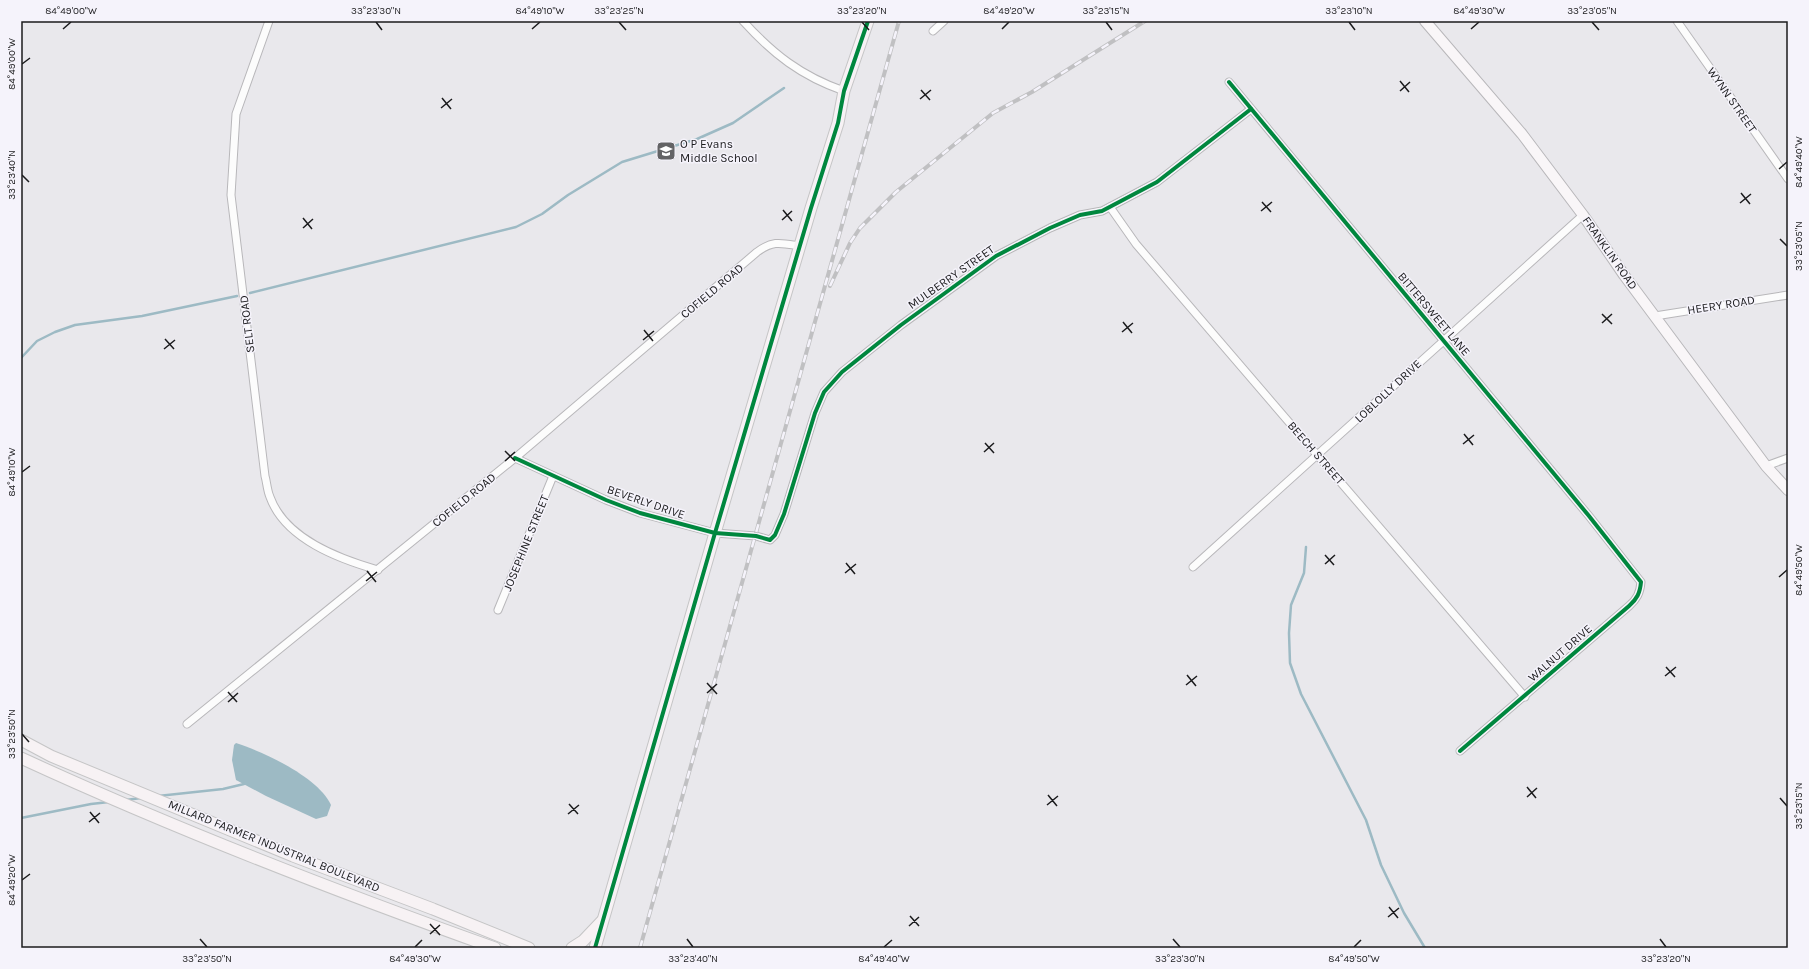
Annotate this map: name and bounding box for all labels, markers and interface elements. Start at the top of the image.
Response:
text: 84°49'00"W [45,5,97,17]
text: 33°23'30"N [351,5,401,17]
text: 84°49'10"W [515,5,565,17]
text: 33°23'25"N [594,5,644,17]
text: 33°23'20"N [837,5,887,17]
text: 84°49'20"W [983,5,1035,17]
text: 33°23'15"N [1082,5,1130,17]
text: 33°23'10"N [1325,5,1373,17]
text: 84°49'30"W [1453,5,1505,17]
text: 33°23'05"N [1567,5,1617,17]
text: 84°49'00"W [6,38,18,90]
street label: WYNN STREET [1704,65,1760,135]
text: 84°49'40"W [1793,136,1805,188]
place label: O P Evans Middle School [680,137,758,165]
school or university icon: O P Evans Middle School [655,140,677,162]
text: 33°23'40"N [6,150,18,200]
street label: FRANKLIN ROAD [1580,214,1640,292]
text: 33°23'05"N [1793,221,1805,271]
street label: MULBERRY STREET [905,242,997,312]
street label: COFIELD ROAD [678,261,746,321]
street label: BITTERSWEET LANE [1395,269,1473,359]
street label: HEERY ROAD [1686,293,1756,317]
street label: SELT ROAD [237,294,257,354]
street label: LOBLOLLY DRIVE [1352,357,1424,425]
street label: BEECH STREET [1285,418,1347,488]
text: 84°49'10"W [6,447,18,497]
street label: COFIELD ROAD [429,470,499,530]
street label: BEVERLY DRIVE [605,482,687,522]
street label: JOSEPHINE STREET [500,493,552,593]
text: 84°49'50"W [1793,544,1805,596]
street label: WALNUT DRIVE [1525,622,1595,684]
text: 33°23'50"N [6,709,18,759]
text: 33°23'15"N [1793,782,1805,830]
street label: MILLARD FARMER INDUSTRIAL BOULEVARD [166,797,382,895]
text: 84°49'20"W [6,854,18,906]
text: 33°23'50"N [182,953,232,965]
text: 84°49'30"W [389,953,441,965]
text: 33°23'40"N [668,953,718,965]
text: 84°49'40"W [858,953,910,965]
text: 33°23'30"N [1155,953,1205,965]
text: 84°49'50"W [1328,953,1380,965]
text: 33°23'20"N [1641,953,1691,965]

